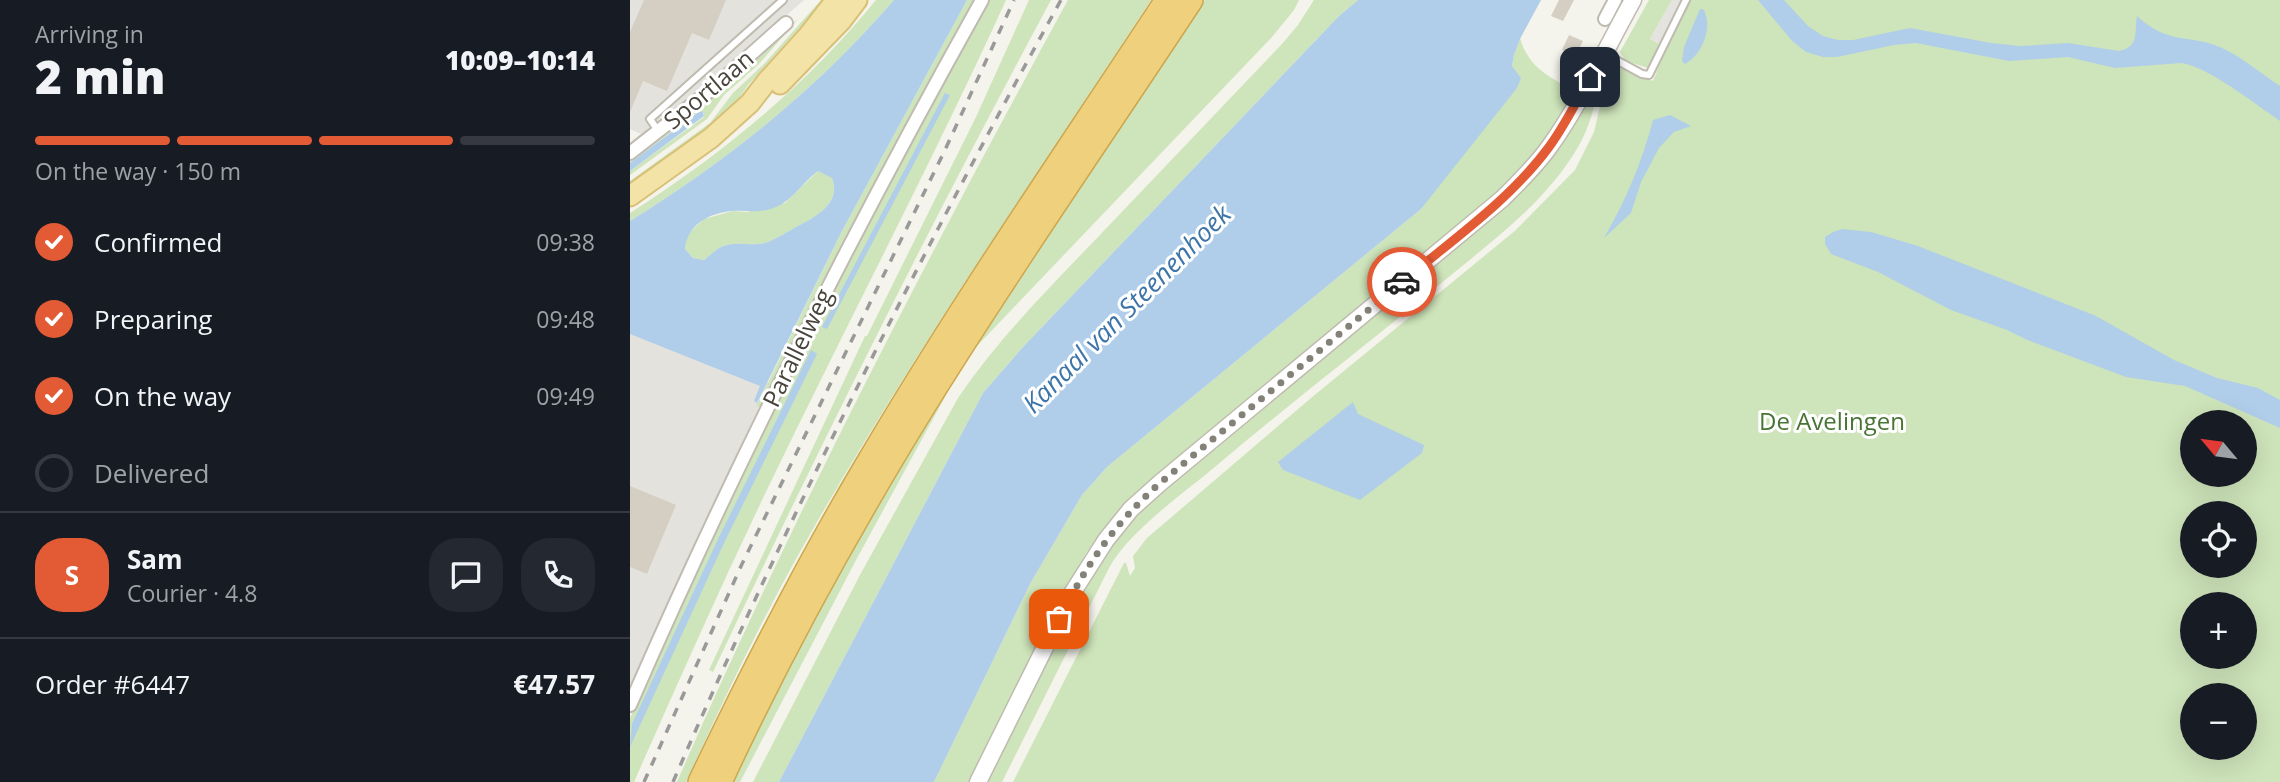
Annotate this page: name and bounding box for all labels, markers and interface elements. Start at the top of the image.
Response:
text: Arriving in [35,18,144,50]
street label: Sportlaan [656,41,760,136]
text: 10:09–10:14 [445,42,595,78]
text: 2 min [35,45,166,107]
pin [1560,47,1620,107]
icon: home [1571,58,1609,96]
text: On the way · 150 m [35,155,241,187]
water label: Kanaal van Steenenhoek [1014,195,1239,420]
icon: check [35,223,73,261]
text: Confirmed [94,224,222,260]
text: 09:38 [536,226,595,258]
courier [1367,247,1437,317]
icon: car [1383,263,1421,301]
street label: Parallelweg [754,283,839,412]
icon: check [35,300,73,338]
text: Preparing [94,301,212,337]
text: 09:48 [536,303,595,335]
icon: check [35,377,73,415]
text: On the way [94,378,231,414]
text: 09:49 [536,380,595,412]
park label: De Avelingen [1759,404,1905,437]
north arrow [2180,410,2258,486]
map controls [2180,410,2257,760]
text: Delivered [94,455,209,491]
button: locate [2180,501,2257,578]
button: chat [429,538,503,612]
button: phone [521,538,595,612]
text: Sam [127,541,183,577]
text: S [65,557,79,593]
text: Courier · 4.8 [127,577,257,609]
pin [1029,589,1089,649]
button: + [2180,592,2257,669]
icon: bag [1040,600,1078,638]
text: Order #6447 [35,666,190,702]
text: €47.57 [513,666,595,702]
button: − [2180,683,2257,760]

